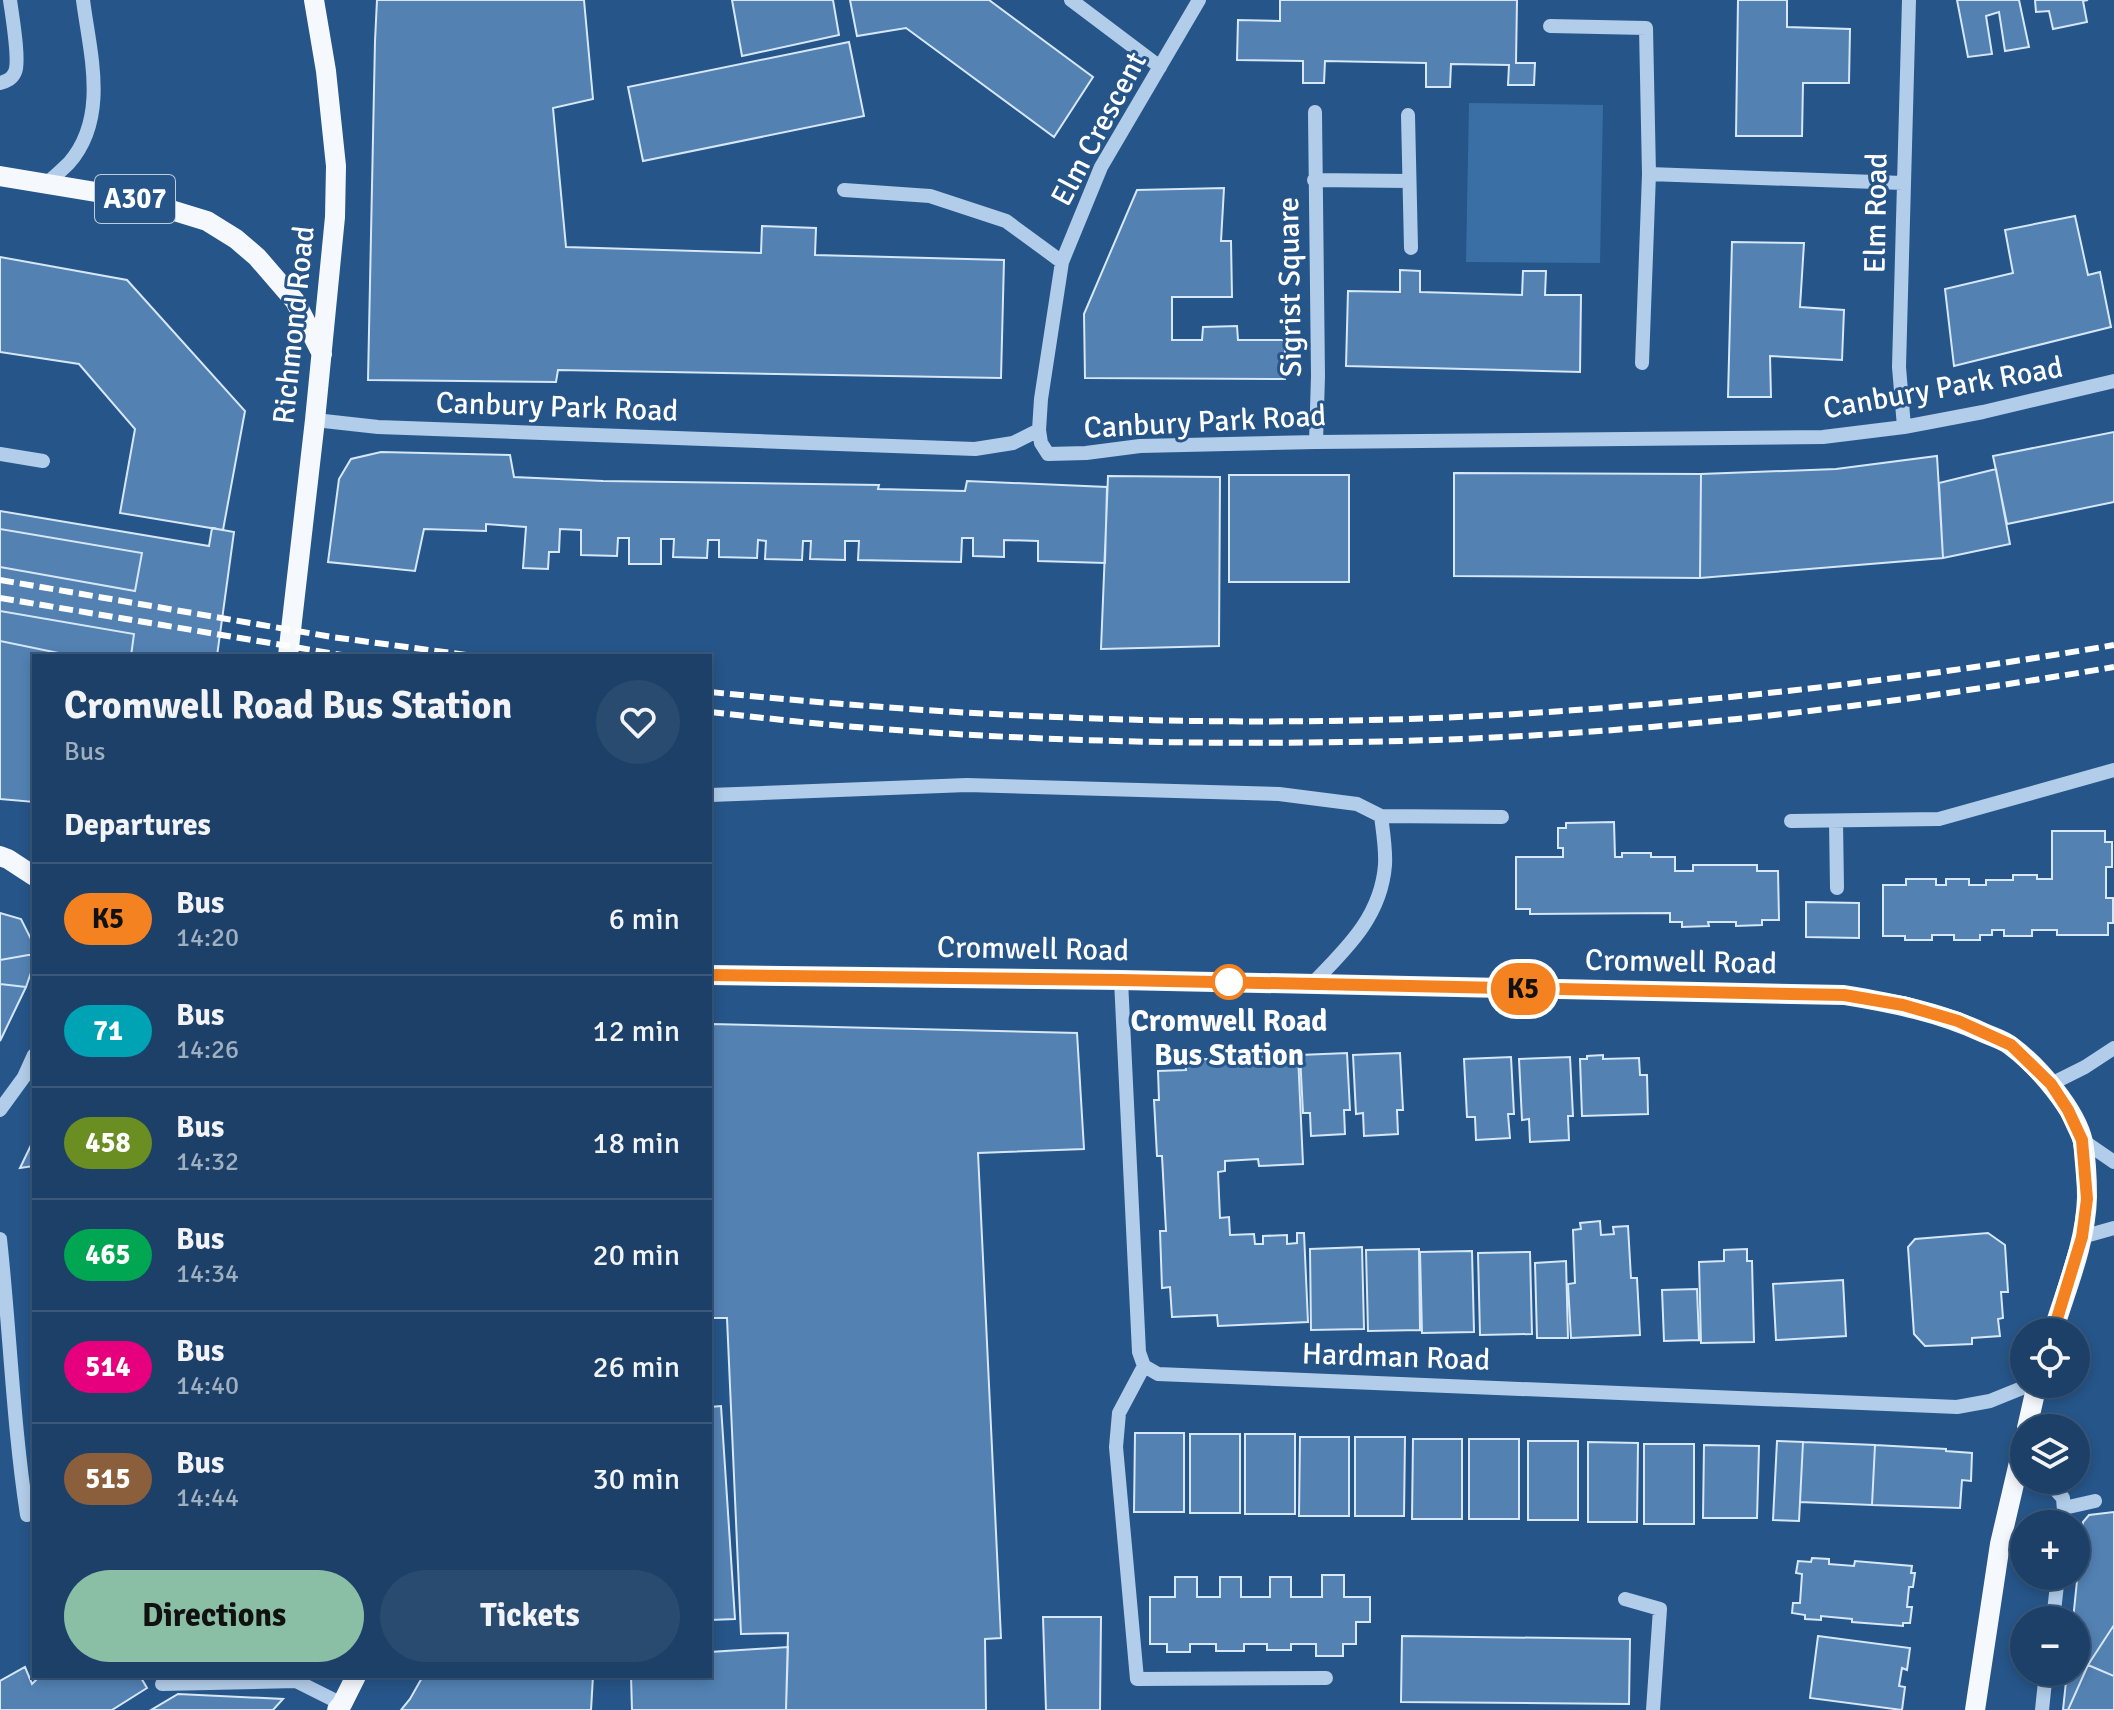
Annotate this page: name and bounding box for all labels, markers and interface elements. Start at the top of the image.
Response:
street label: Elm Crescent [1043,46,1155,212]
street label: Elm Road [1856,152,1896,274]
road number: A307 [95,175,175,223]
street label: Sigrist Square [1270,197,1310,377]
street label: Richmond Road [265,224,323,426]
street label: Canbury Park Road [1820,349,2066,427]
street label: Canbury Park Road [435,384,679,430]
street label: Canbury Park Road [1083,397,1327,447]
button: heart [596,680,680,764]
text: Cromwell Road Bus Station [64,682,512,729]
text: Bus [64,736,105,768]
text: Departures [64,807,211,844]
text: Bus [176,885,224,922]
text: 6 min [609,901,680,938]
text: K5 [92,902,124,936]
text: 14:20 [176,922,239,954]
street label: Cromwell Road [937,929,1129,969]
street label: Cromwell Road [1585,942,1777,982]
line badge: K5 [1487,963,1559,1015]
marker: Cromwell Road Bus Station [1212,965,1246,999]
text: K5 [1507,972,1539,1006]
text: Bus [176,997,224,1034]
place label: Cromwell Road Bus Station [1130,1003,1328,1074]
text: 12 min [593,1013,680,1050]
text: 71 [93,1014,123,1048]
text: 14:26 [176,1034,239,1066]
text: Bus [176,1109,224,1146]
text: 18 min [593,1125,680,1162]
text: 458 [85,1126,131,1160]
text: 14:32 [176,1146,239,1178]
text: Bus [176,1221,224,1258]
text: 20 min [593,1237,680,1274]
text: 465 [85,1238,131,1272]
text: 14:34 [176,1258,239,1290]
map controls [2010,1318,2090,1686]
button: locate [2010,1318,2090,1398]
text: Bus [176,1333,224,1370]
street label: Hardman Road [1301,1335,1491,1379]
text: 26 min [593,1349,680,1386]
text: 514 [85,1350,131,1384]
text: 14:40 [176,1370,239,1402]
button: layers [2010,1414,2090,1494]
text: Bus [176,1445,224,1482]
text: 30 min [593,1461,680,1498]
text: 515 [85,1462,131,1496]
text: 14:44 [176,1482,239,1514]
button: + [2010,1510,2090,1590]
button: Directions [64,1570,364,1662]
button: Tickets [380,1570,680,1662]
button: − [2010,1606,2090,1686]

